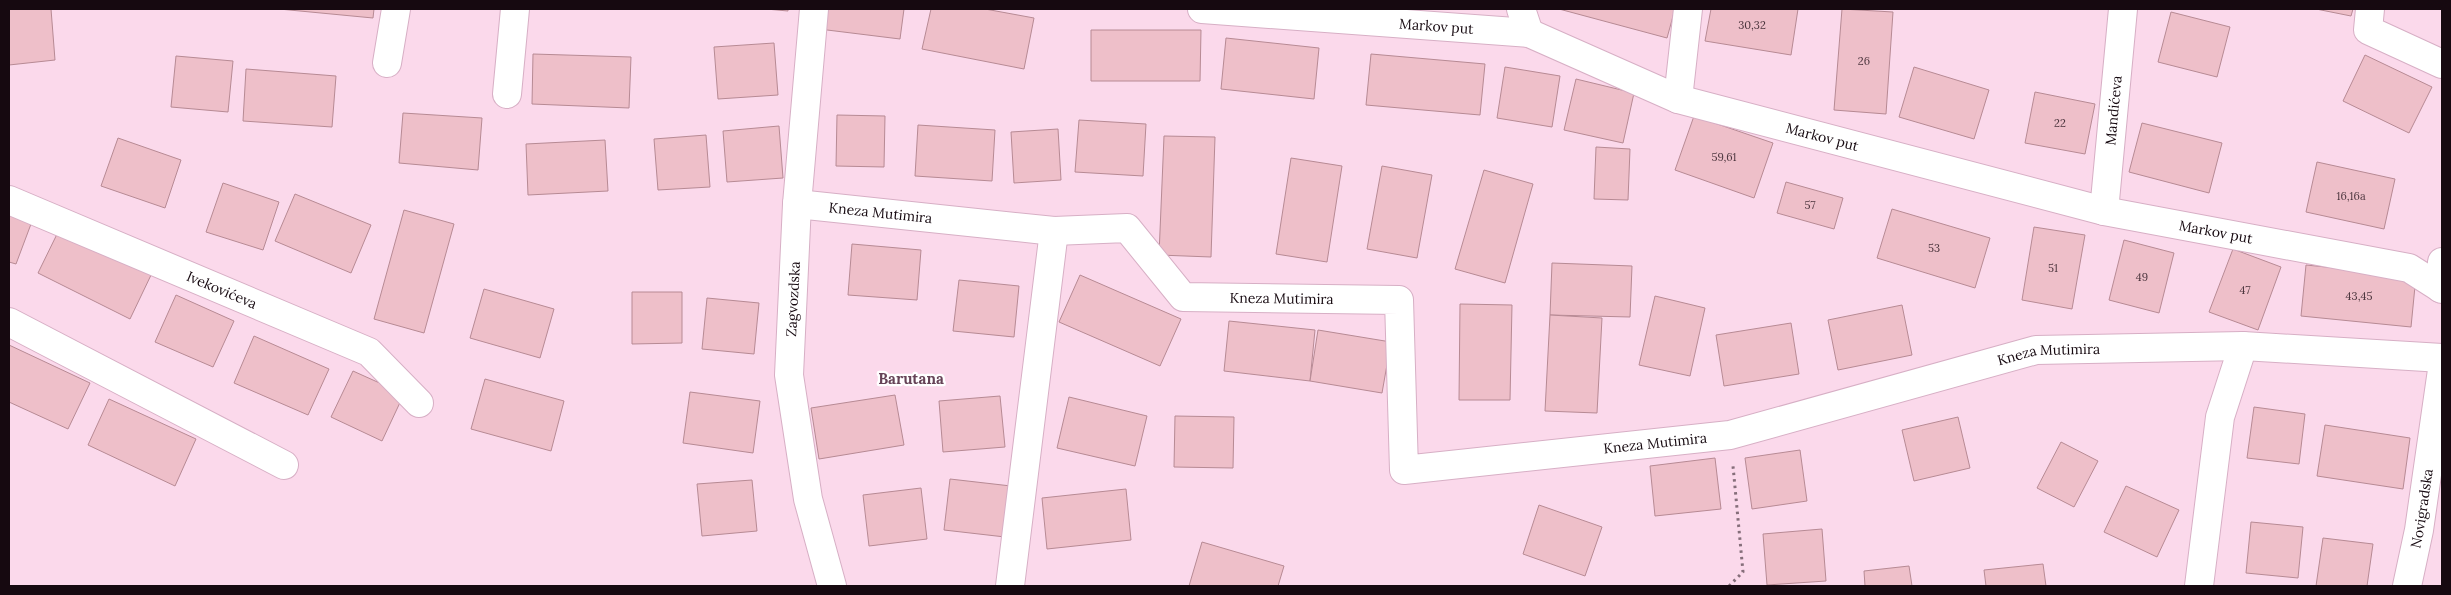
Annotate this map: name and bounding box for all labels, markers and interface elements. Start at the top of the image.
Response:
street label: Markov put [1399,14,1475,38]
house number: 30,32 [1738,18,1766,32]
house number: 26 [1858,54,1870,68]
street label: Mandićeva [2101,75,2126,146]
house number: 22 [2054,116,2066,130]
street label: Markov put [1784,119,1861,155]
house number: 59,61 [1711,150,1737,164]
house number: 16,16a [2336,189,2366,203]
street label: Kneza Mutimira [828,198,933,227]
house number: 57 [1804,198,1816,212]
street label: Markov put [2177,216,2255,248]
house number: 53 [1928,241,1940,255]
street label: Zagvozdska [782,261,804,337]
house number: 51 [2048,261,2058,275]
street label: Ivekovićeva [184,267,260,313]
house number: 49 [2136,270,2148,284]
house number: 47 [2239,283,2251,297]
street label: Kneza Mutimira [1230,289,1334,308]
house number: 43,45 [2346,289,2372,303]
street label: Kneza Mutimira [1995,340,2100,369]
district label: Barutana [878,369,944,388]
street label: Kneza Mutimira [1602,429,1708,458]
street label: Novigradska [2406,467,2437,550]

